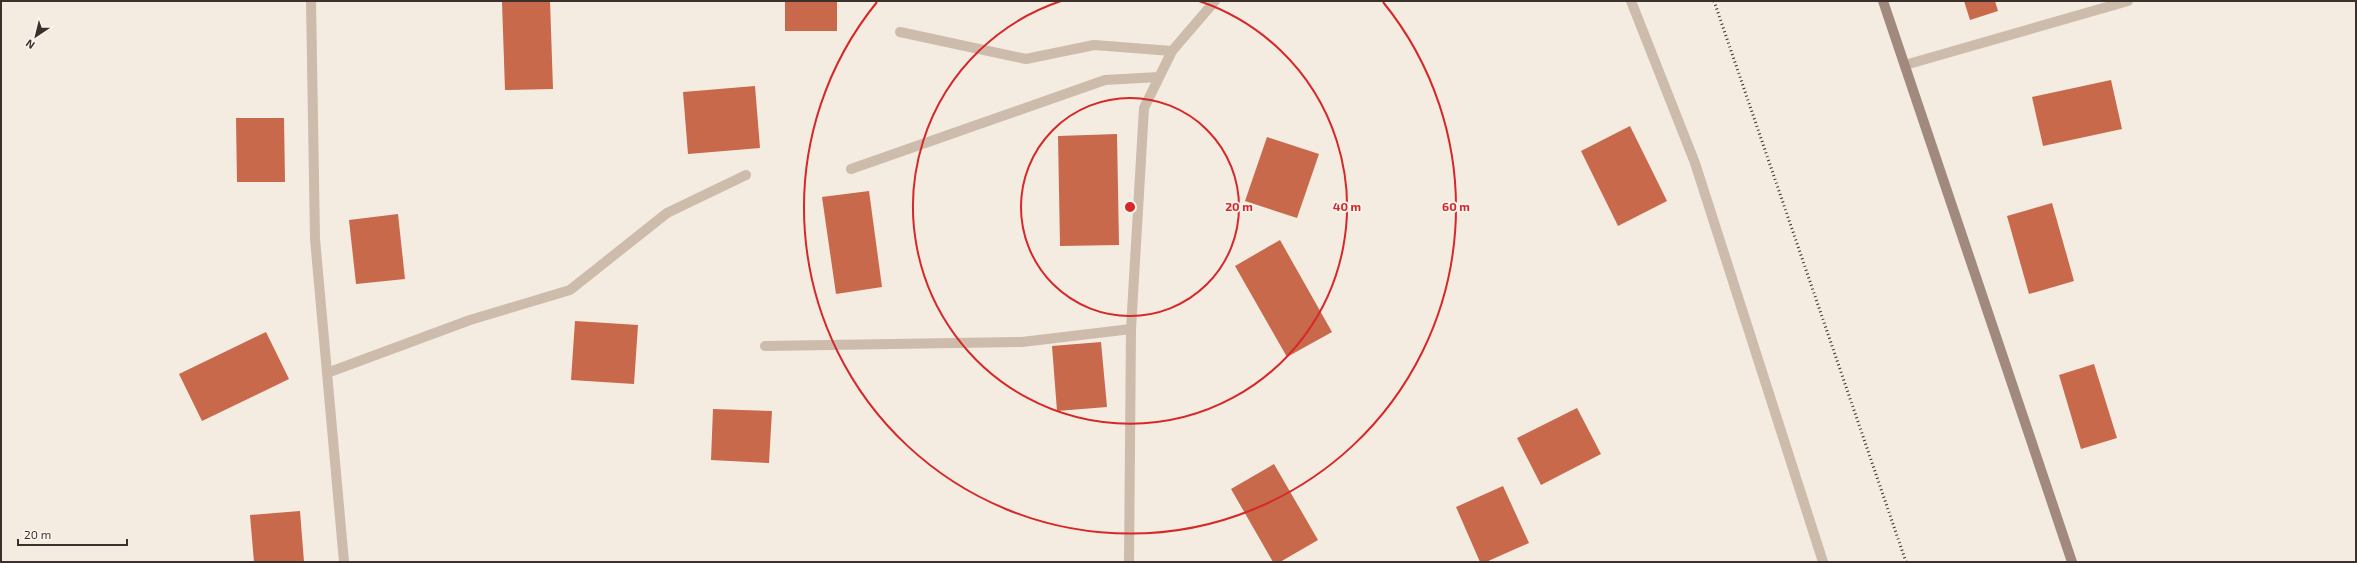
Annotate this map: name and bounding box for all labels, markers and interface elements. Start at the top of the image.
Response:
north arrow [16,16,56,56]
text: N [23,37,37,52]
text: 20 m [1225,199,1253,213]
text: 40 m [1333,199,1361,213]
text: 60 m [1442,199,1470,213]
centre of rings [1123,200,1137,214]
scale bar [18,521,127,547]
text: 20 m [24,527,51,541]

